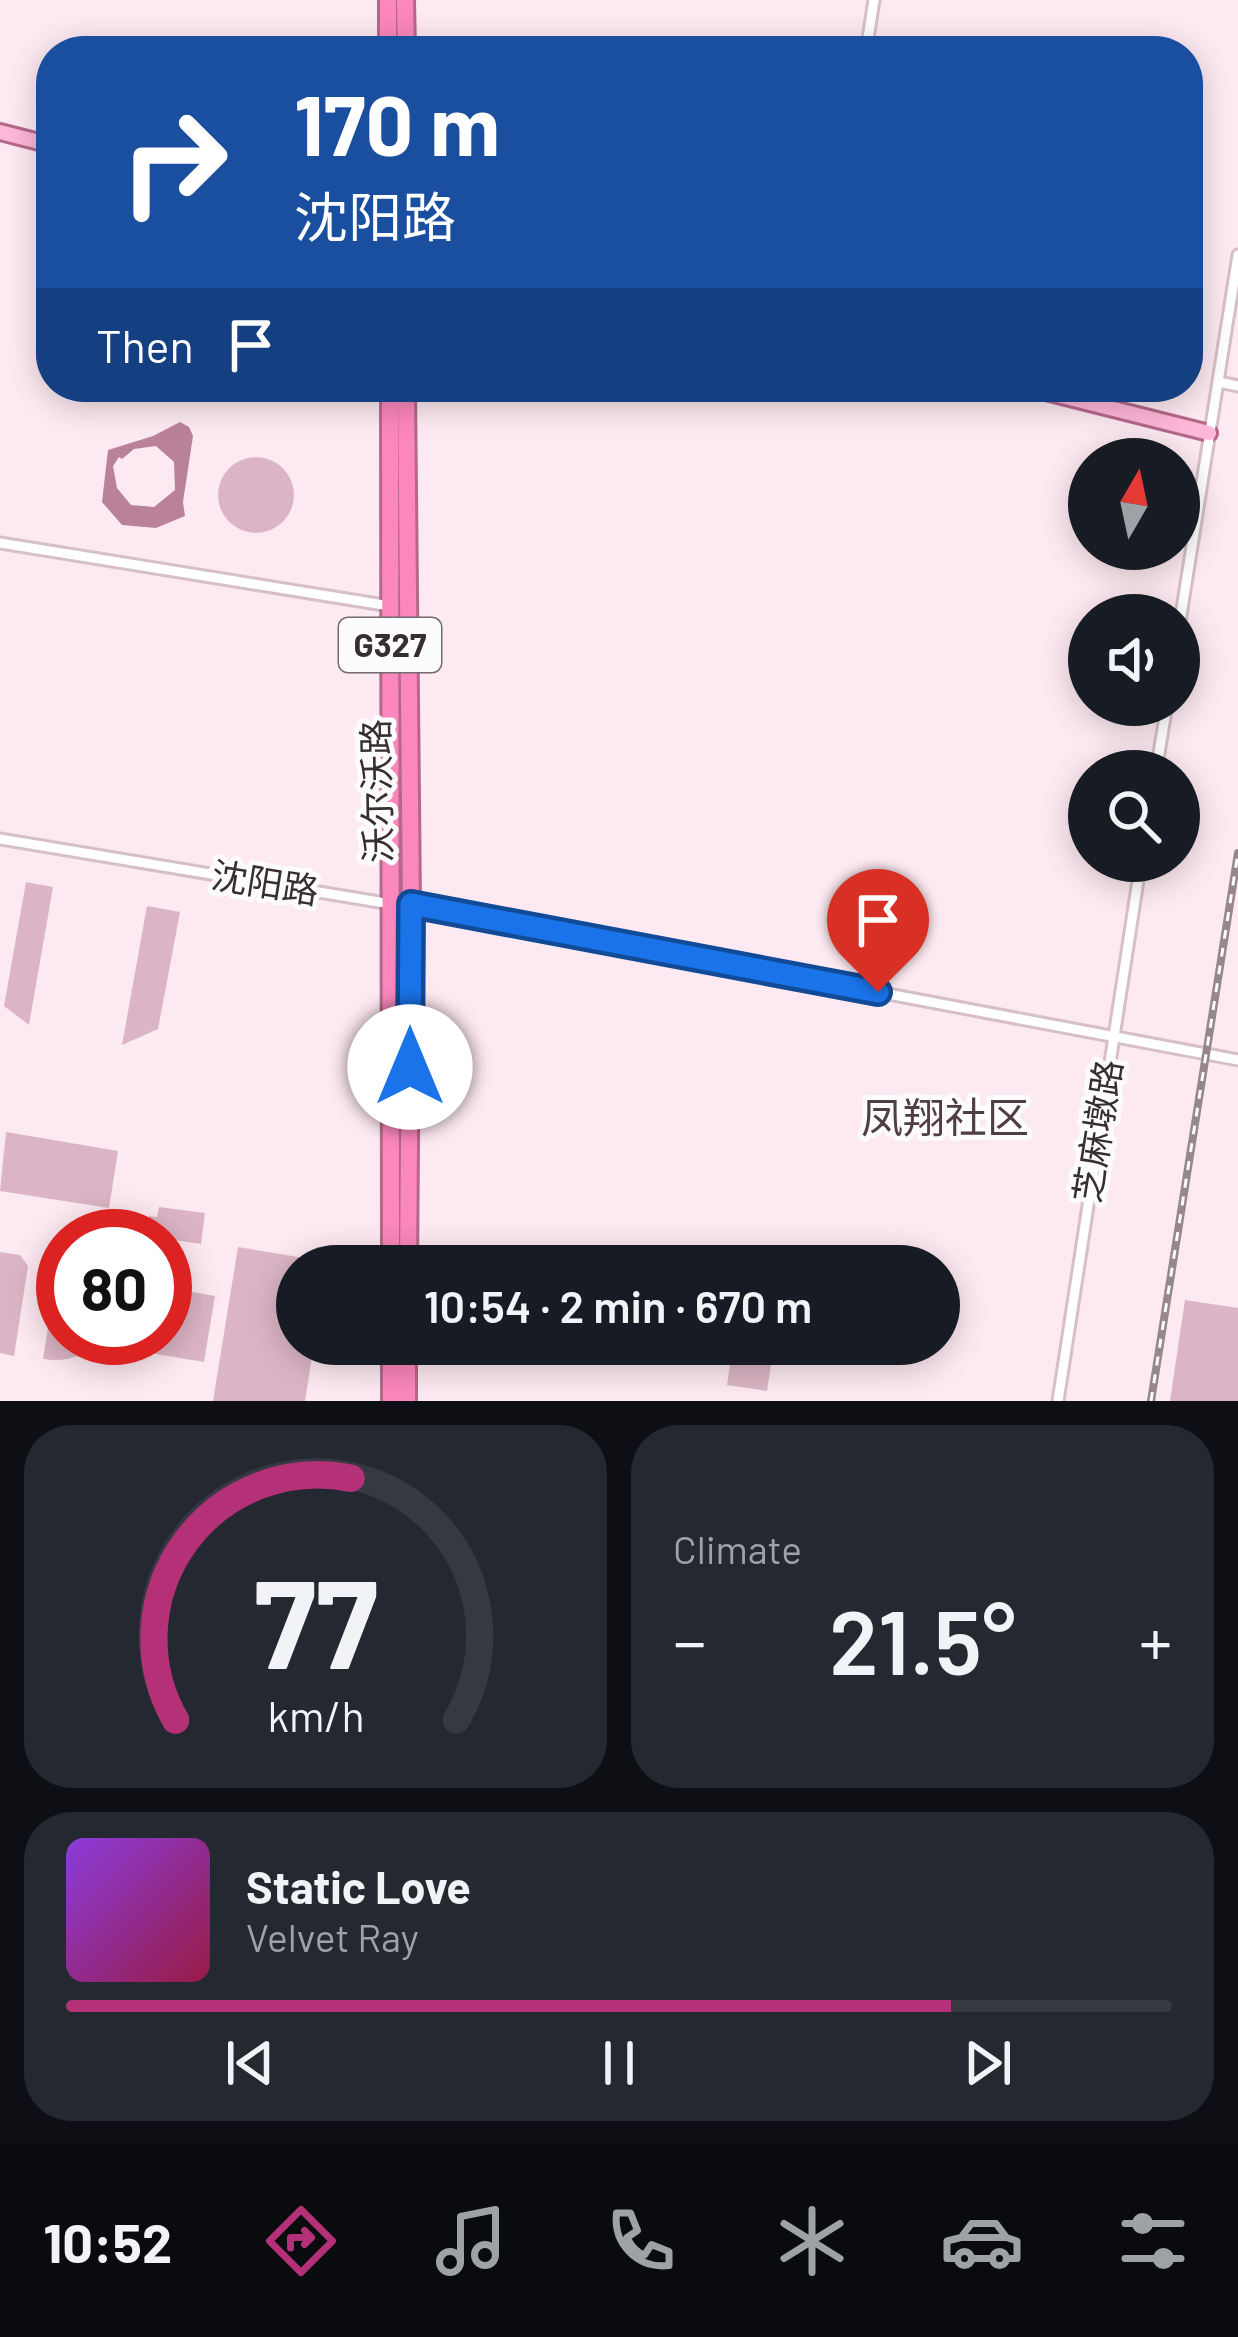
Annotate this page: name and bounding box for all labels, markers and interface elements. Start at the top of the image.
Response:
text: 170 m [294,72,500,173]
icon: right [96,84,252,240]
text: 沈阳路 [294,183,456,248]
icon: arrive [218,312,284,378]
text: Then [96,318,194,372]
north arrow [1068,438,1200,570]
map controls [1068,438,1200,882]
button: sound [1068,594,1200,726]
road number: G327 [339,618,441,672]
street label: 沃尔沃路 [353,719,398,863]
button: search [1068,750,1200,882]
street label: 沈阳路 [209,852,322,911]
pin [827,869,929,992]
icon: arrive [845,887,911,953]
position arrow [347,1004,473,1130]
street label: 芝麻墩路 [1064,1056,1129,1205]
district label: 凤翔社区 [861,1091,1029,1141]
speed limit sign: 80 [36,1209,192,1365]
text: 10:54 · 2 min · 670 m [424,1278,812,1332]
text: Climate [673,1525,802,1572]
text: 77 [254,1544,377,1694]
text: 21.5° [829,1585,1016,1693]
text: − [673,1600,706,1679]
text: + [1139,1600,1172,1679]
text: km/h [267,1688,364,1740]
text: Static Love [246,1859,471,1913]
text: Velvet Ray [246,1913,419,1960]
icon: previous [217,2030,283,2096]
icon: pause [586,2030,652,2096]
icon: next [955,2030,1021,2096]
icon: directions [259,2199,343,2283]
icon: music [429,2199,513,2283]
icon: phone [599,2199,683,2283]
icon: climate [770,2199,854,2283]
icon: car [940,2199,1024,2283]
icon: filters [1111,2199,1195,2283]
text: 10:52 [43,2209,172,2274]

